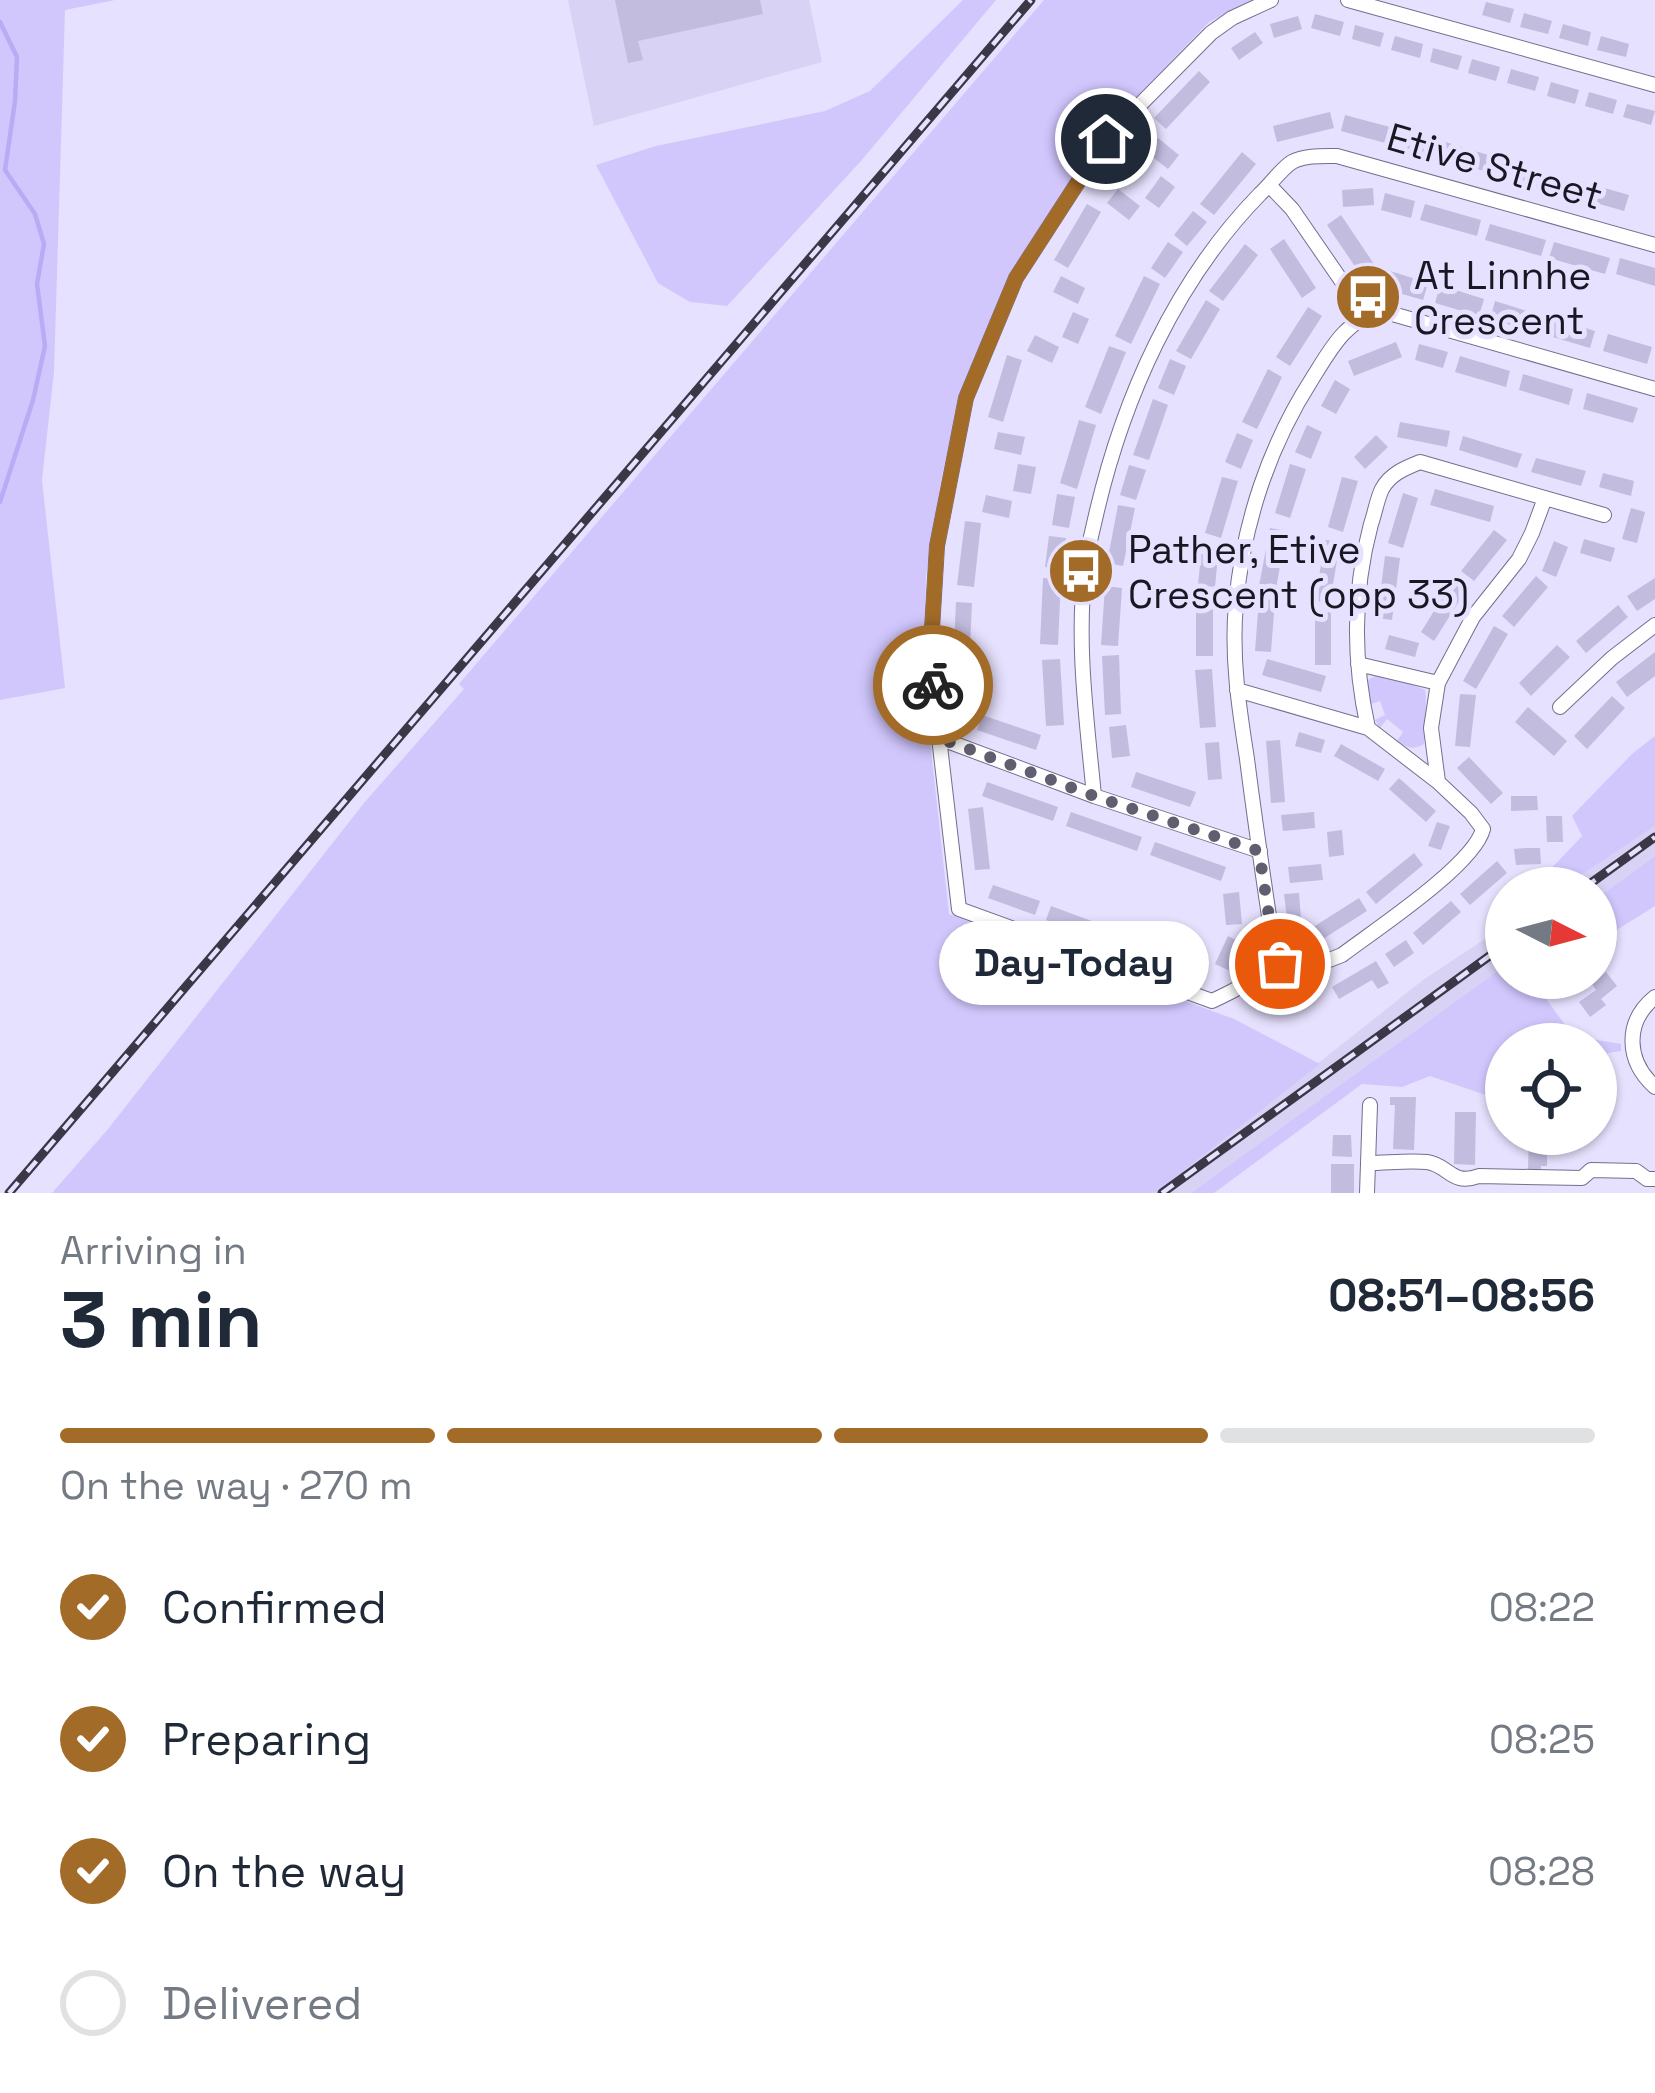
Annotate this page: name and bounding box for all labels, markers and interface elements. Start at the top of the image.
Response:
pin [1055,88,1157,190]
icon: home [1073,106,1139,172]
street label: Etive Street [1381,112,1608,221]
place label: At Linnhe Crescent [1414,251,1591,345]
bus stop icon: At Linnhe Crescent [1333,262,1403,332]
place label: Pather, Etive Crescent (opp 33) [1128,525,1469,619]
bus stop icon: Pather, Etive Crescent (opp 33) [1046,536,1116,606]
courier [873,625,993,745]
icon: bike [900,652,966,718]
north arrow [1485,867,1617,999]
map controls [1485,867,1617,1155]
pin [1229,913,1331,1015]
callout: Day-Today [938,922,1208,1006]
icon: bag [1247,931,1313,997]
text: Day-Today [974,938,1174,987]
button: locate [1485,1023,1617,1155]
text: Arriving in [60,1226,247,1275]
text: 08:51–08:56 [1328,1267,1595,1324]
text: 3 min [60,1270,263,1370]
text: On the way · 270 m [60,1461,413,1510]
icon: check [60,1574,126,1640]
text: Confirmed [162,1579,387,1636]
text: 08:22 [1489,1583,1595,1632]
icon: check [60,1706,126,1772]
text: Preparing [162,1711,371,1768]
text: 08:25 [1489,1715,1595,1764]
icon: check [60,1838,126,1904]
text: On the way [162,1843,406,1900]
text: 08:28 [1488,1847,1595,1896]
text: Delivered [162,1975,362,2032]

